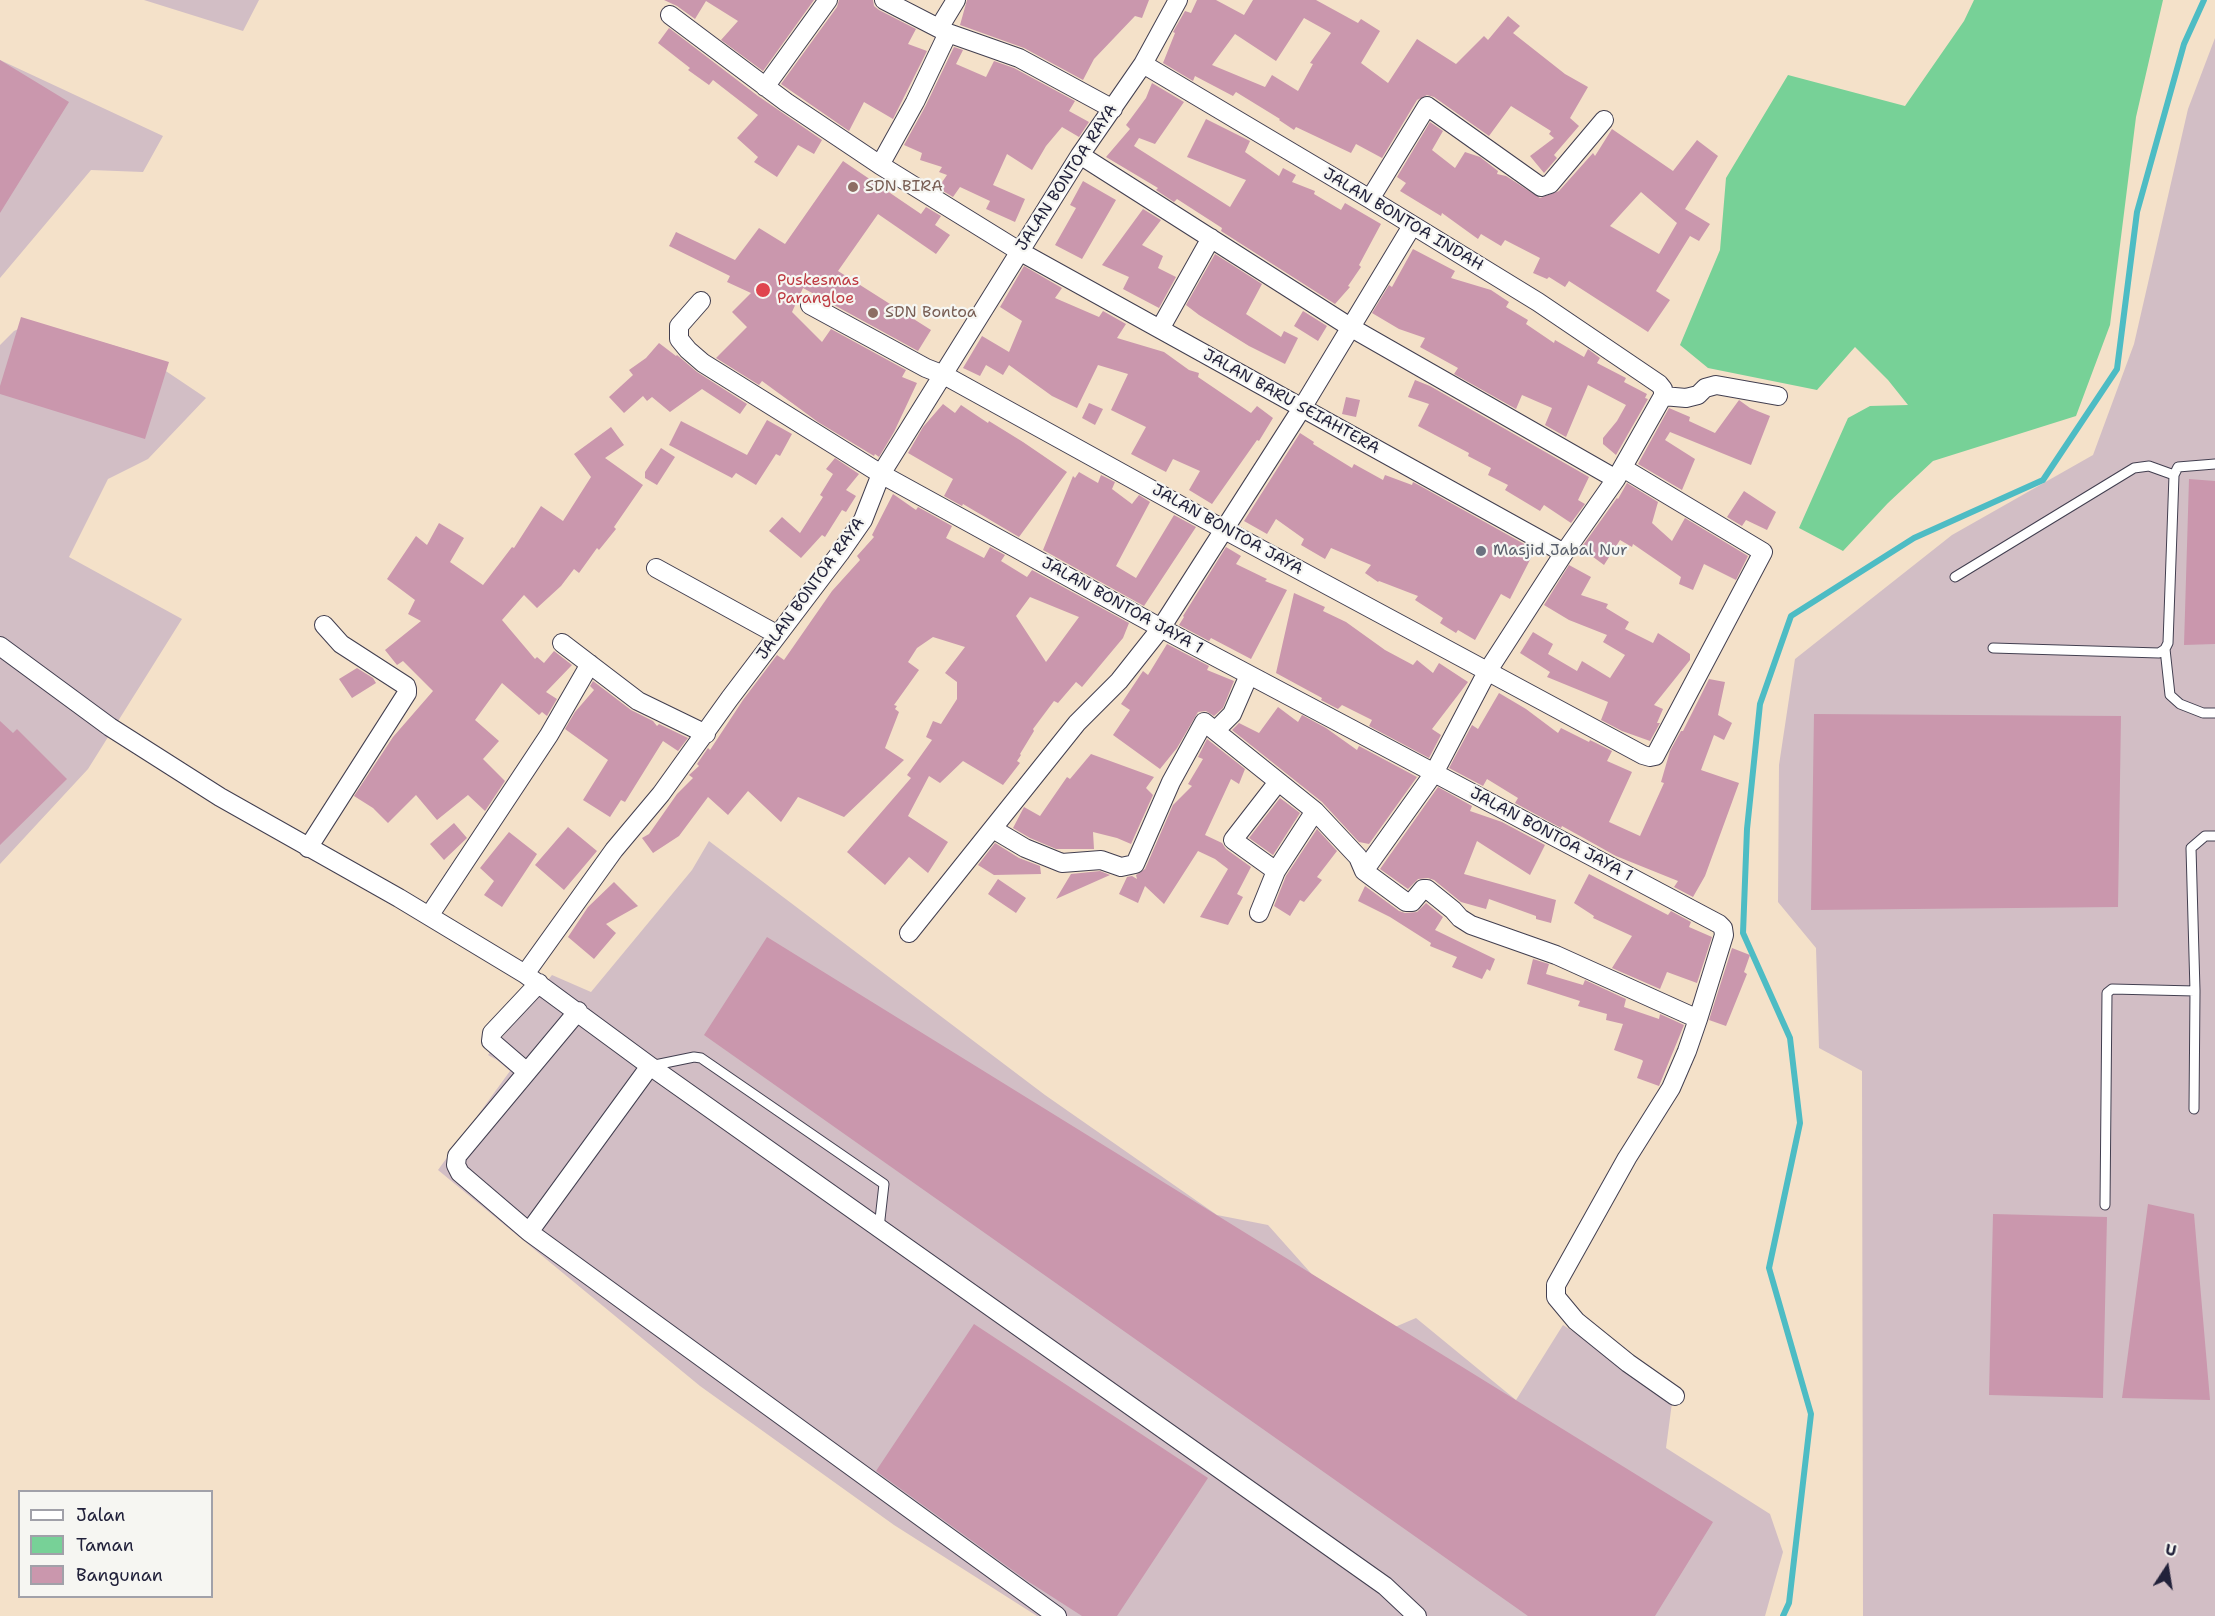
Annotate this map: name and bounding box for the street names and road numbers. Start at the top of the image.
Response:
street label: JALAN BONTOA RAYA [1012,101,1122,255]
street label: JALAN BONTOA INDAH [1319,164,1487,276]
street label: JALAN BARU SEIAHTERA [1199,345,1383,459]
street label: JALAN BONTOA JAYA [1148,481,1306,579]
street label: JALAN BONTOA RAYA [753,514,869,664]
street label: JALAN BONTOA JAYA 1 [1038,554,1206,658]
street label: JALAN BONTOA JAYA 1 [1466,784,1636,886]

